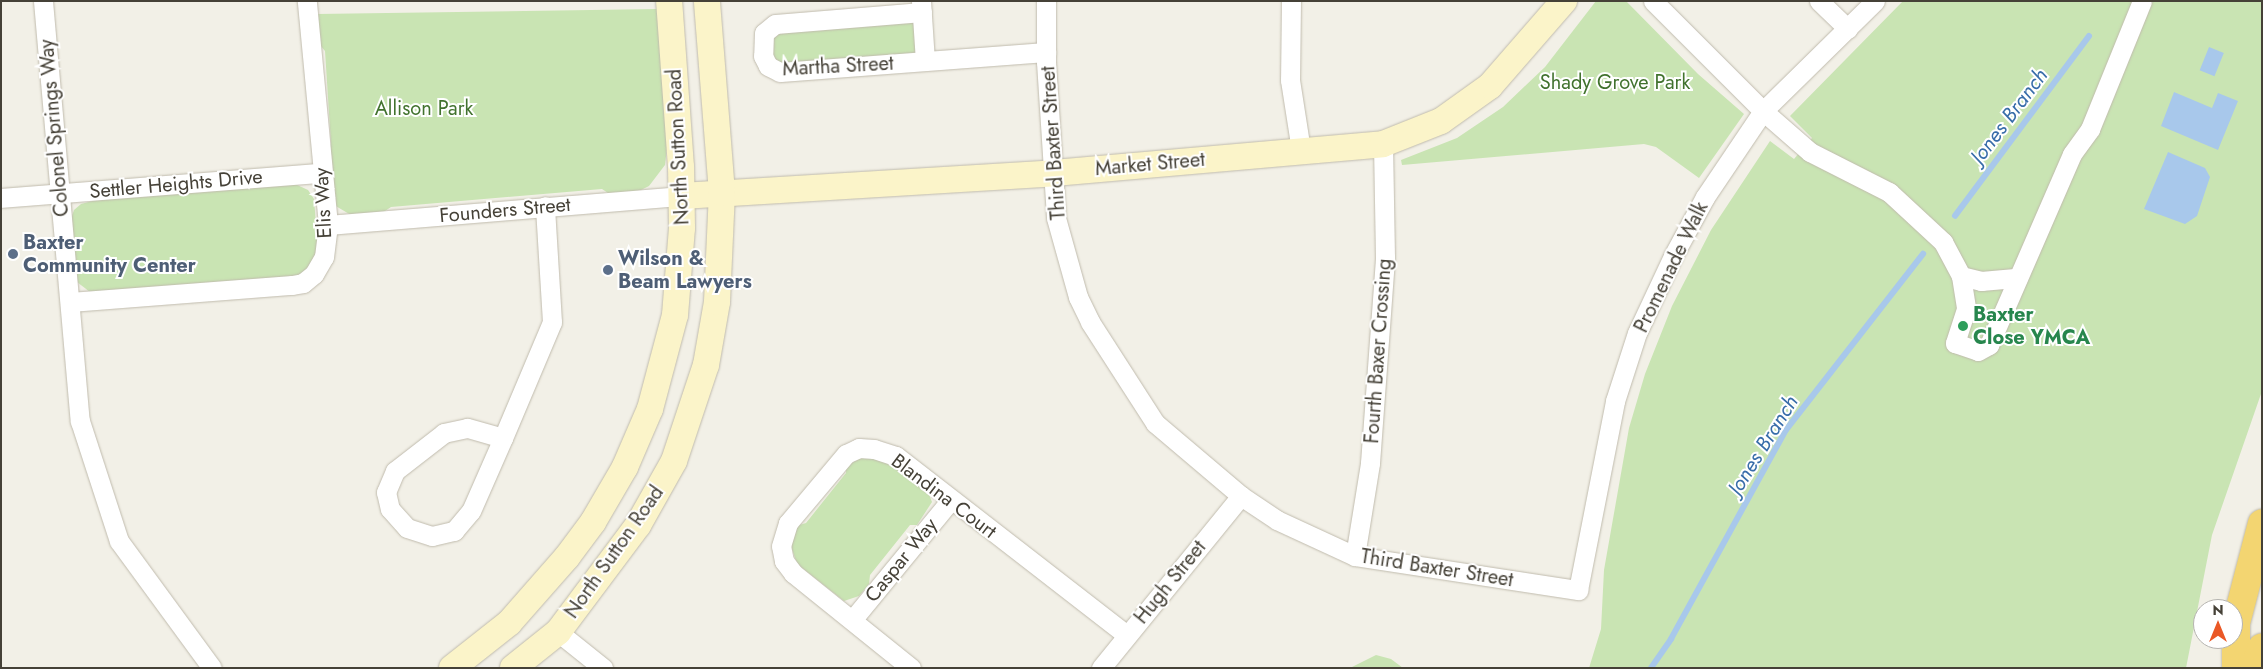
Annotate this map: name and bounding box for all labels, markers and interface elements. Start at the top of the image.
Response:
street label: Colonel Springs Way [34,38,74,218]
street label: Martha Street [782,51,894,81]
water label: Jones Branch [1965,63,2053,169]
street label: Third Baxter Street [1036,65,1070,221]
street label: North Sutton Road [662,68,694,226]
park label: Shady Grove Park [1540,70,1690,94]
park label: Allison Park [375,96,473,120]
street label: Market Street [1094,147,1206,181]
street label: Settler Heights Drive [88,164,264,204]
street label: Elis Way [309,167,337,239]
street label: Founders Street [438,192,572,228]
street label: Promenade Walk [1629,198,1713,336]
place label: Baxter Community Center [23,230,196,277]
place label: Wilson & Beam Lawyers [618,246,752,293]
marker: Baxter Community Center [7,248,19,260]
street label: Fourth Baxer Crossing [1360,258,1396,444]
marker: Wilson & Beam Lawyers [602,264,614,276]
place label: Baxter Close YMCA [1973,302,2090,349]
marker: Baxter Close YMCA [1957,320,1969,332]
water label: Jones Branch [1722,390,1804,500]
street label: Blandina Court [887,449,1001,543]
street label: North Sutton Road [559,481,669,623]
street label: Caspar Way [860,513,942,607]
street label: Hugh Street [1129,535,1211,629]
street label: Third Baxter Street [1359,544,1515,592]
north arrow [2193,599,2243,649]
text: N [2212,600,2224,620]

